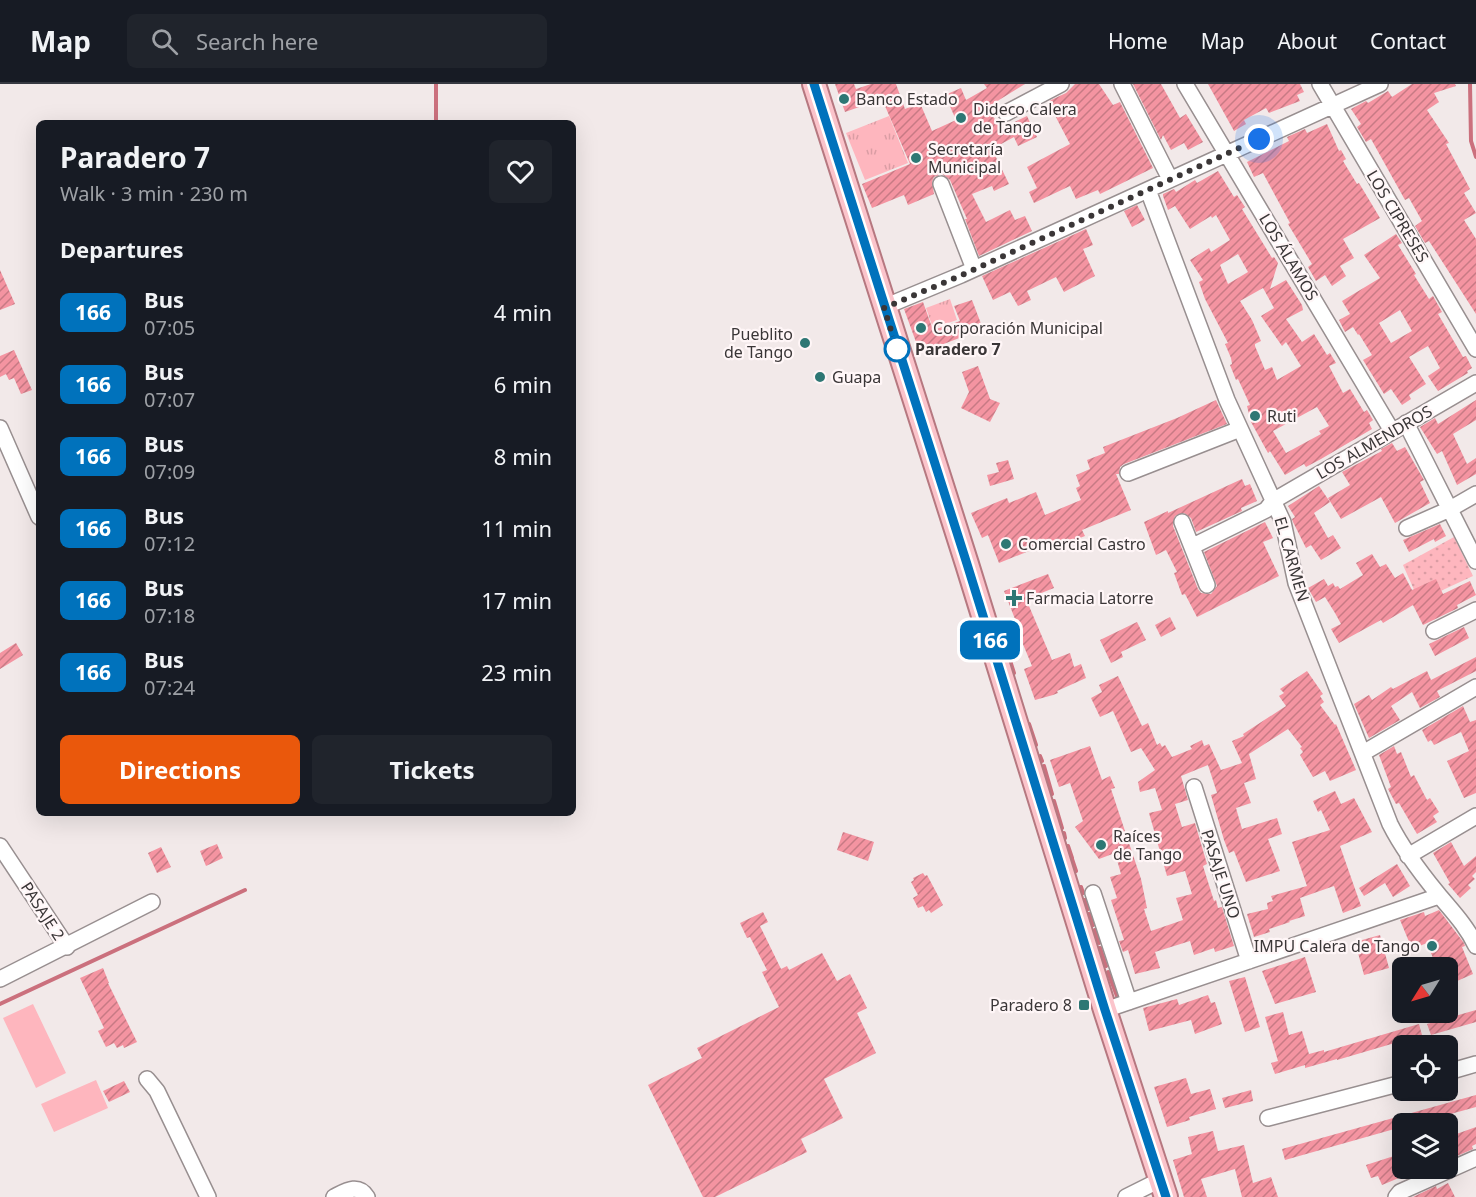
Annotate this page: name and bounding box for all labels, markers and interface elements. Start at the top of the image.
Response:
search box [127,14,547,68]
text: Map [30,22,91,60]
icon: search [148,25,181,58]
text: Search here [196,26,318,56]
text: Home [1108,27,1168,55]
text: Map [1201,27,1244,55]
text: About [1277,27,1337,55]
text: Contact [1370,27,1446,55]
place label: Banco Estado [856,88,958,110]
marker: Banco Estado [837,92,851,106]
place label: Dideco Calera de Tango [973,98,1077,138]
marker: Dideco Calera de Tango [954,111,968,125]
your location [1244,124,1274,154]
text: Paradero 7 [60,138,210,176]
place label: Secretaría Municipal [928,138,1003,178]
button: heart [489,140,552,203]
marker: Secretaría Municipal [909,151,923,165]
street label: LOS CIPRESES [1362,166,1434,266]
text: Walk · 3 min · 230 m [60,180,248,207]
street label: LOS ÁLAMOS [1254,209,1324,305]
text: Departures [60,234,184,264]
text: Bus [144,284,184,314]
text: 4 min [494,297,552,327]
text: 166 [75,298,111,326]
text: 07:05 [144,314,195,341]
place label: Corporación Municipal [933,317,1103,339]
marker: Corporación Municipal [914,321,928,335]
place label: Pueblito de Tango [724,323,793,363]
marker: Pueblito de Tango [798,336,812,350]
marker: Paradero 7 [884,336,910,362]
place label: Paradero 7 [915,338,1001,360]
text: Bus [144,356,184,386]
place label: Guapa [832,366,881,388]
text: 6 min [494,369,552,399]
text: 166 [75,370,111,398]
marker: Guapa [813,370,827,384]
text: 07:07 [144,386,195,413]
street label: LOS ALMENDROS [1312,400,1436,484]
place label: Ruti [1267,405,1297,427]
marker: Ruti [1248,409,1262,423]
text: Bus [144,428,184,458]
text: 8 min [494,441,552,471]
text: 166 [75,442,111,470]
text: 07:09 [144,458,195,485]
text: Bus [144,500,184,530]
text: 11 min [481,513,552,543]
text: 166 [75,514,111,542]
street label: EL CARMEN [1269,514,1315,604]
text: 07:12 [144,530,195,557]
place label: Comercial Castro [1018,533,1146,555]
marker: Comercial Castro [999,537,1013,551]
text: Bus [144,572,184,602]
text: 17 min [481,585,552,615]
text: 166 [75,586,111,614]
place label: Farmacia Latorre [1026,587,1154,609]
marker: Farmacia Latorre [1007,591,1021,605]
text: 07:18 [144,602,195,629]
line badge: 166 [956,620,1024,660]
text: 166 [972,626,1008,654]
text: Bus [144,644,184,674]
text: 23 min [481,657,552,687]
text: 166 [75,658,111,686]
text: 07:24 [144,674,195,701]
button: Directions [60,735,300,804]
button: Tickets [312,735,552,804]
place label: Raíces de Tango [1113,825,1182,865]
street label: PASAJE UNO [1196,827,1246,921]
marker: Raíces de Tango [1094,838,1108,852]
street label: PASAJE 2 [16,878,70,944]
place label: IMPU Calera de Tango [1254,935,1420,957]
marker: IMPU Calera de Tango [1425,939,1439,953]
north arrow [1392,957,1458,1023]
map controls [1392,957,1458,1179]
place label: Paradero 8 [990,994,1072,1016]
marker: Paradero 8 [1077,998,1091,1012]
button: locate [1392,1035,1458,1101]
button: layers [1392,1113,1458,1179]

